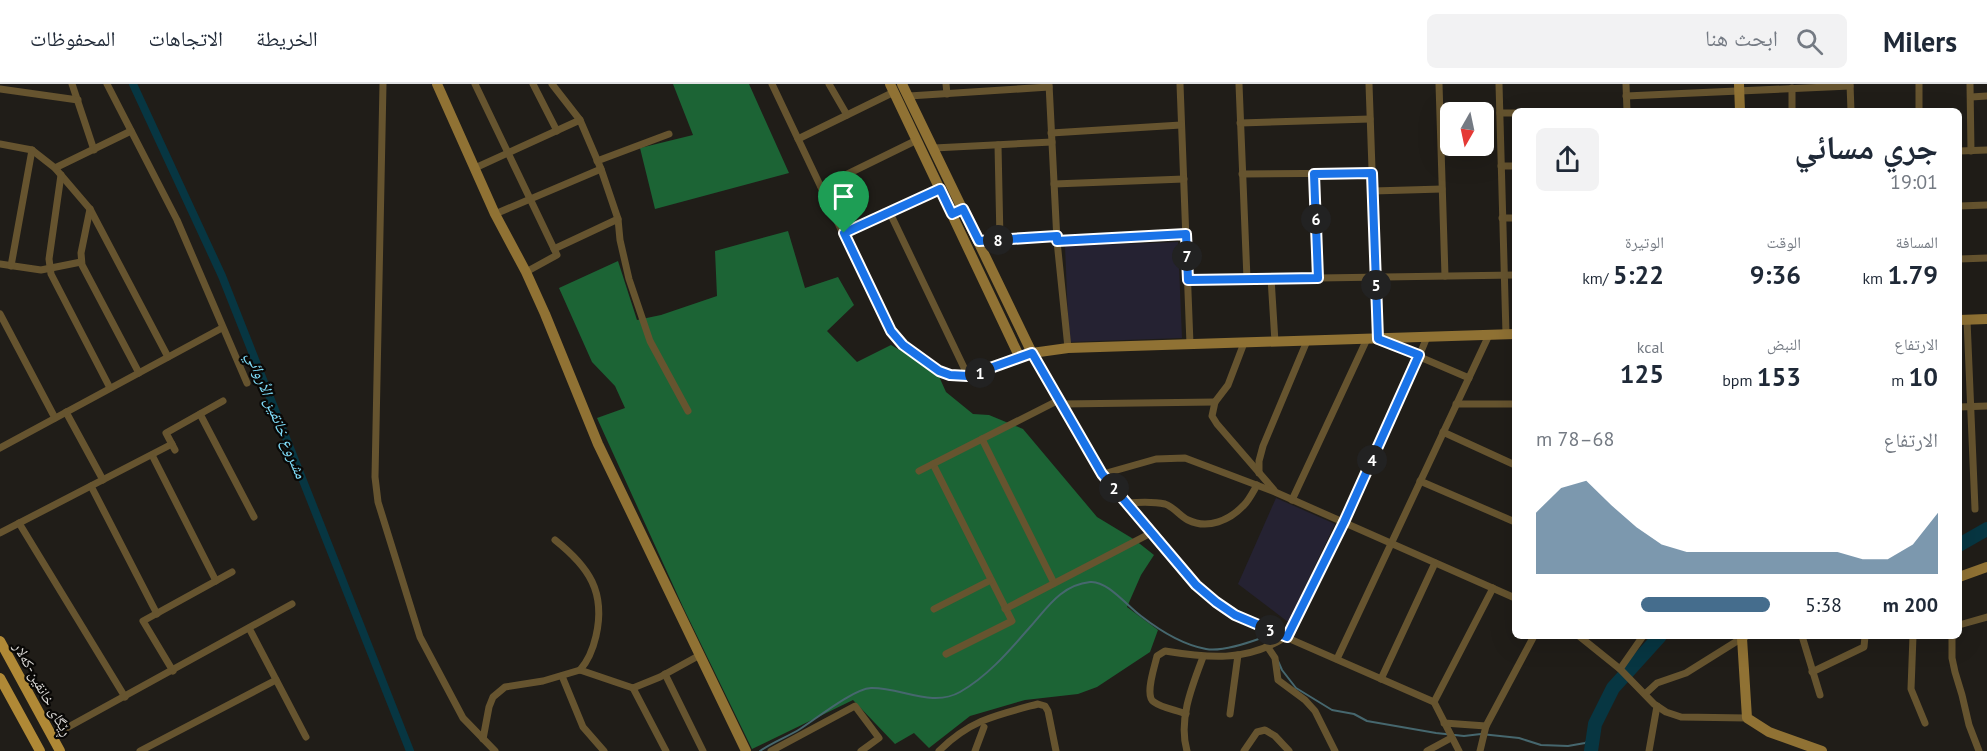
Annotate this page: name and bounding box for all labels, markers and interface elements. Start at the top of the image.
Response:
search box [1427,14,1847,68]
text: Milers [1883,23,1957,60]
text: ابحث هنا [1705,24,1778,52]
text: المحفوظات [30,25,115,52]
text: الاتجاهات [148,25,223,52]
text: الخريطة [256,25,318,52]
icon: search [1793,25,1826,58]
north arrow [1440,102,1494,156]
map controls [1440,102,1494,156]
text: جري مسائي [1794,125,1938,168]
button: share [1536,128,1599,191]
text: 19:01 [1890,169,1938,195]
pin [818,171,869,233]
icon: arrive [827,180,860,213]
pin: 6 [1301,204,1331,234]
text: 6 [1311,209,1321,229]
pin: 8 [983,225,1013,255]
text: 8 [993,230,1003,250]
text: الوتيرة [1625,232,1664,252]
text: الوقت [1767,232,1801,252]
text: المسافة [1896,232,1938,252]
pin: 7 [1172,241,1202,271]
text: 7 [1182,246,1192,266]
text: 5:22 [1613,258,1664,291]
text: 9:36 [1750,258,1801,291]
text: 1.79 [1887,258,1938,291]
text: /km [1582,268,1613,288]
text: km [1862,268,1887,288]
pin: 5 [1361,270,1391,300]
text: 5 [1371,275,1381,295]
text: النبض [1767,334,1801,354]
text: الارتفاع [1894,334,1938,354]
text: kcal [1637,337,1664,357]
water label: مشروع خانقين الأروائي [240,349,312,483]
text: 125 [1620,357,1664,390]
pin: 1 [965,358,995,388]
text: 153 [1757,360,1801,393]
text: 10 [1909,360,1938,393]
text: 1 [975,363,985,383]
text: bpm [1722,370,1757,390]
text: m [1891,370,1909,390]
text: 68–78 m [1536,426,1614,452]
text: الارتفاع [1883,427,1938,453]
pin: 4 [1357,445,1387,475]
text: 4 [1367,450,1377,470]
pin: 2 [1099,473,1129,503]
text: 2 [1109,478,1119,498]
text: 5:38 [1805,592,1842,618]
text: 200 m [1883,592,1938,618]
pin: 3 [1255,615,1285,645]
text: 3 [1265,620,1275,640]
street label: ڕێگای خانقین-کەلار [6,638,77,741]

